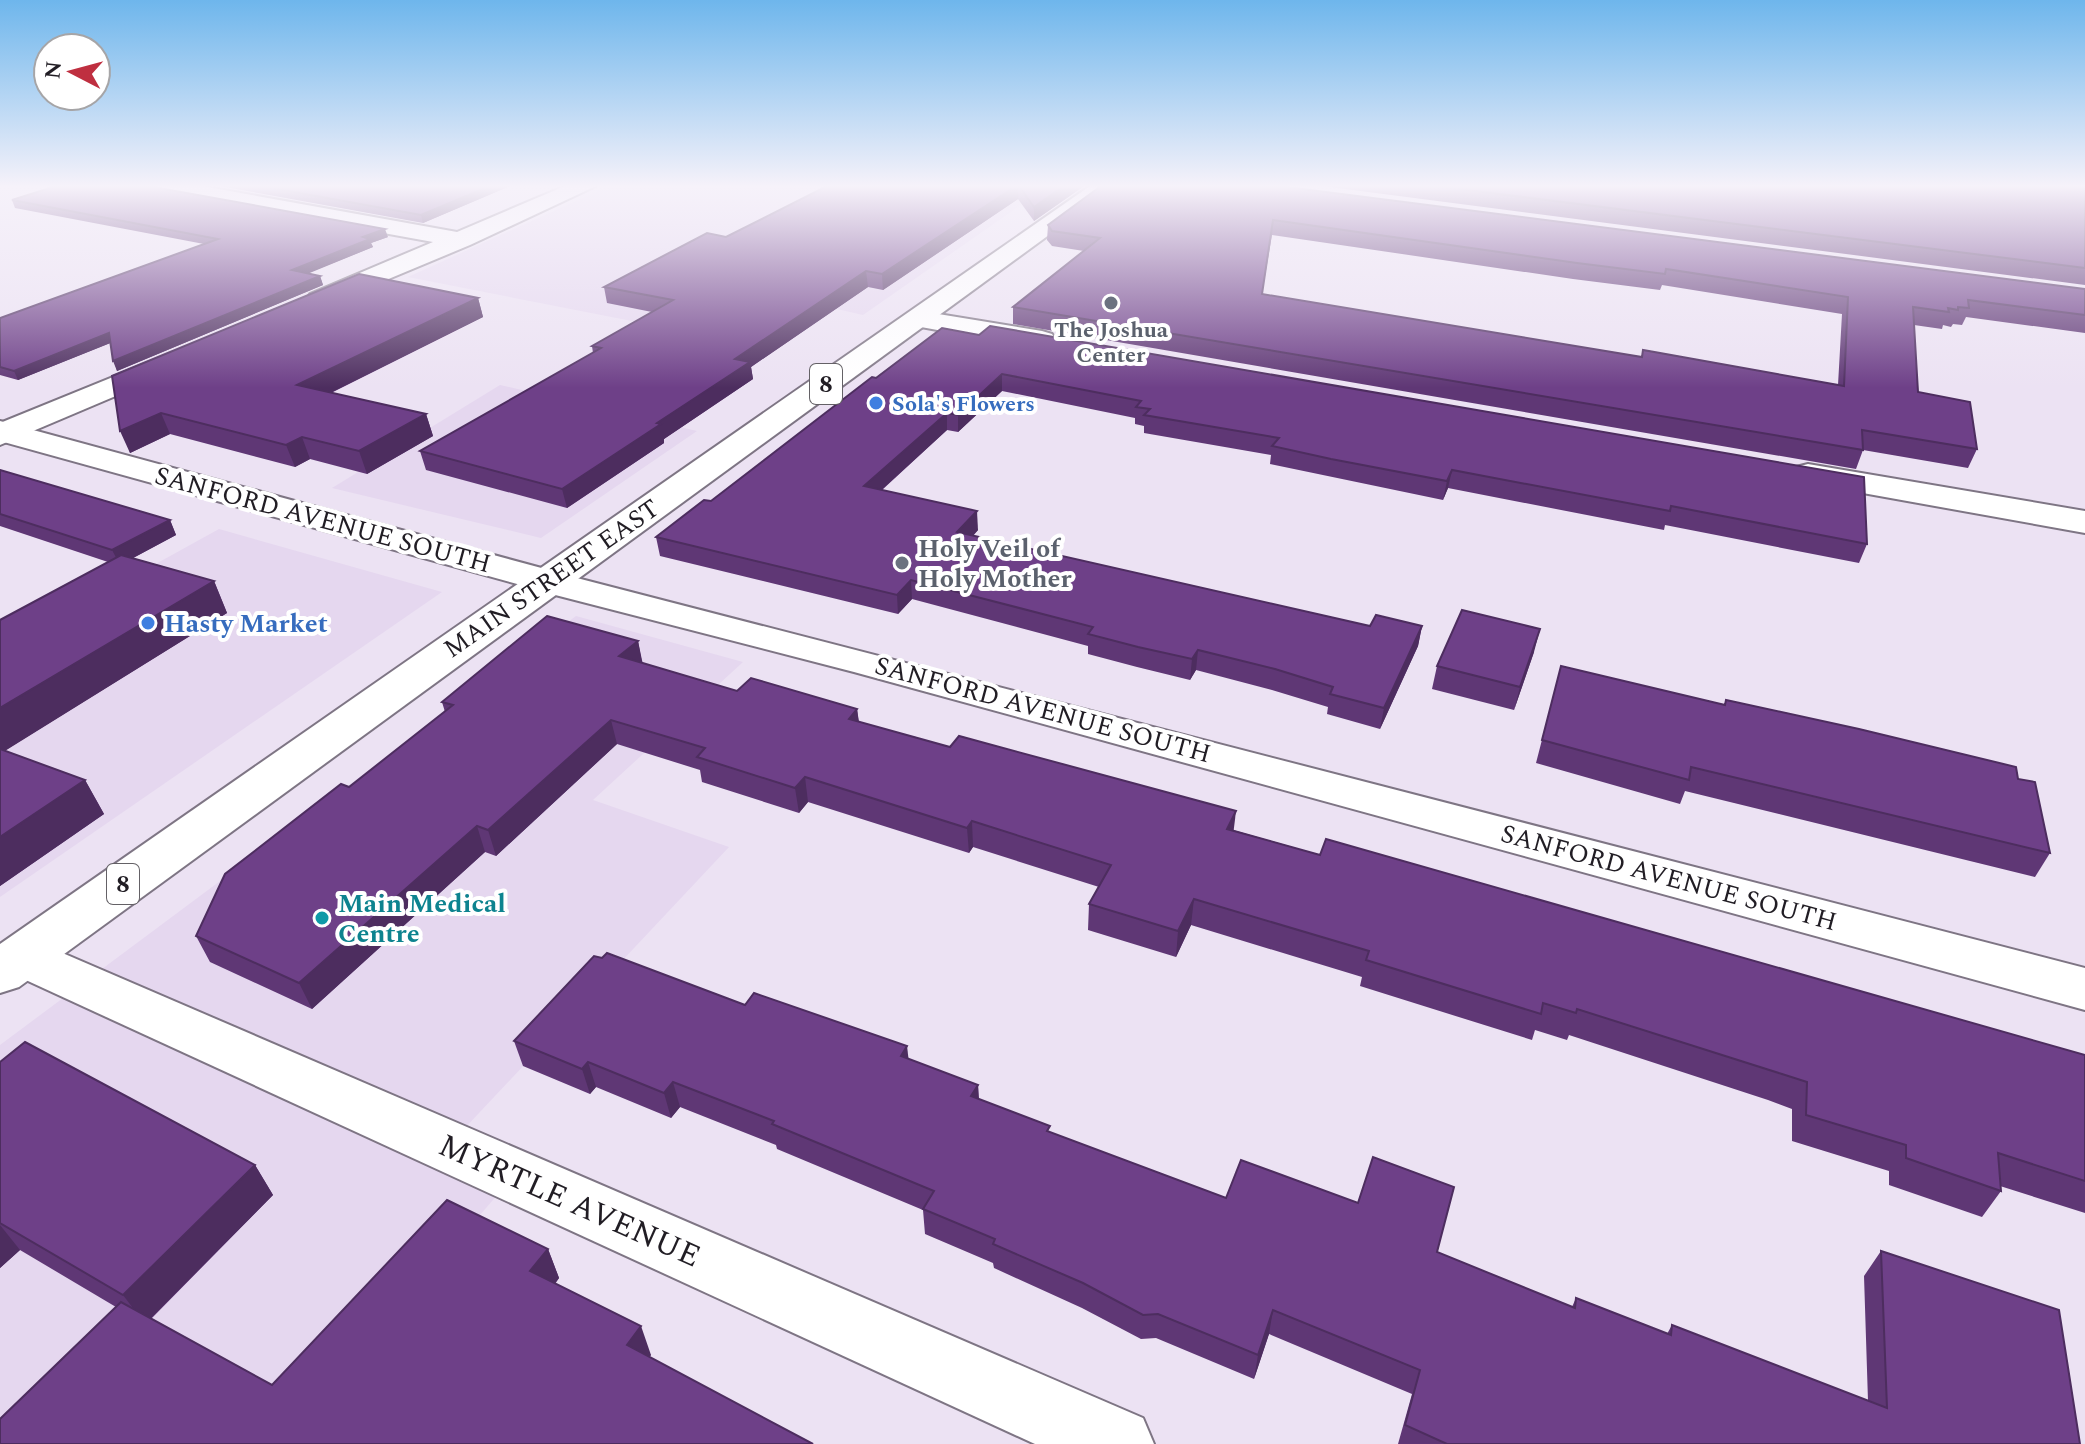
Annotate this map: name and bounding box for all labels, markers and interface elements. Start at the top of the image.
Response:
north arrow [32,32,112,112]
text: N [36,59,71,81]
marker: The Joshua Center [1102,294,1120,312]
place label: The Joshua Center [1054,314,1169,372]
road number: 8 [810,364,842,404]
place label: Sola's Flowers [892,388,1035,421]
marker: Sola's Flowers [867,394,885,412]
street label: SANFORD AVENUE SOUTH [150,456,495,584]
street label: MAIN STREET EAST [435,489,668,669]
place label: Holy Veil of Holy Mother [918,529,1072,599]
marker: Holy Veil of Holy Mother [893,554,911,572]
place label: Hasty Market [164,604,328,644]
marker: Hasty Market [139,614,157,632]
street label: SANFORD AVENUE SOUTH [870,646,1215,774]
street label: SANFORD AVENUE SOUTH [1496,814,1841,942]
road number: 8 [107,864,139,904]
place label: Main Medical Centre [338,884,506,954]
marker: Main Medical Centre [313,909,331,927]
street label: MYRTLE AVENUE [430,1122,708,1281]

